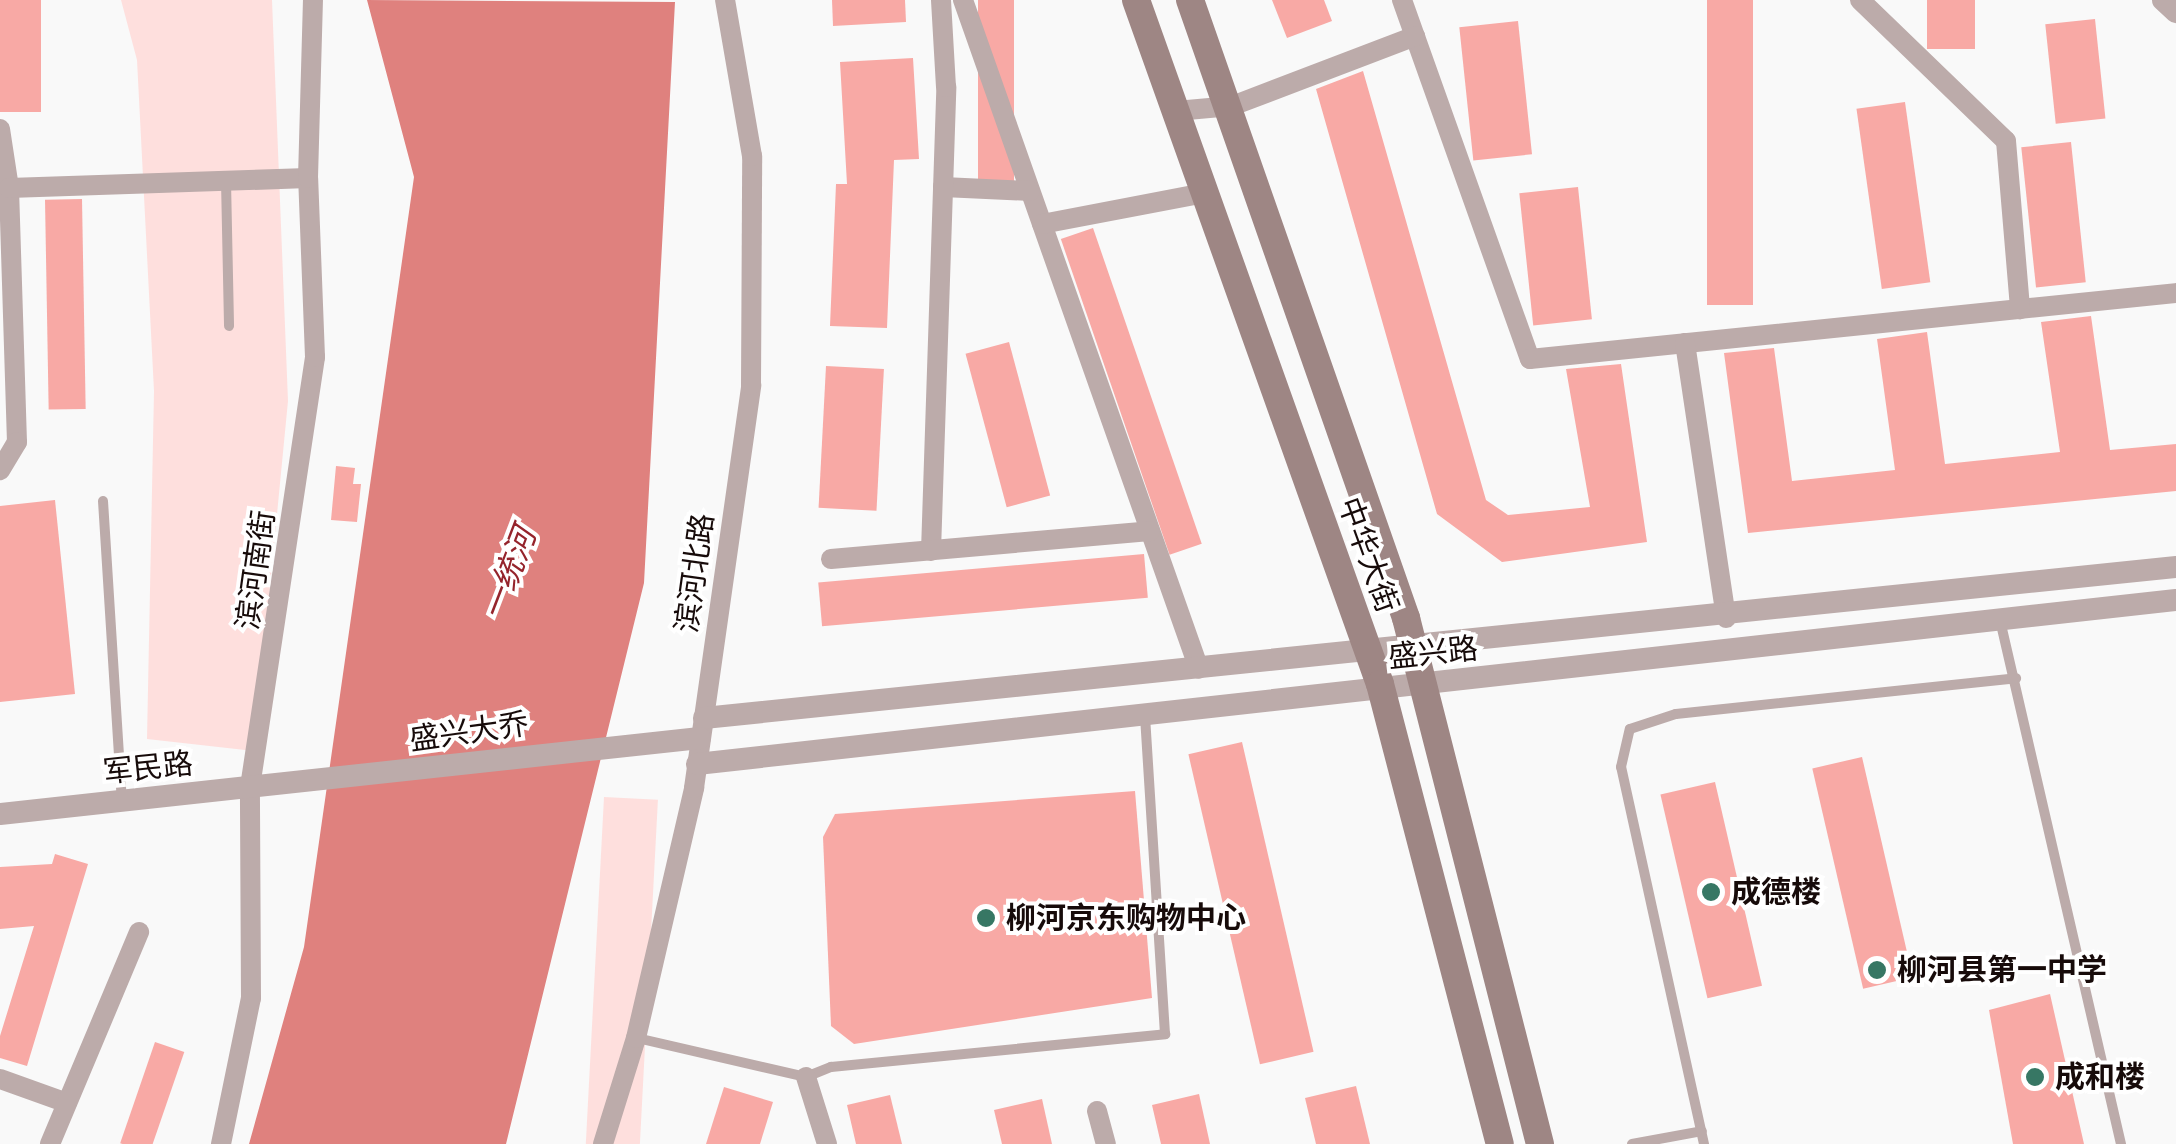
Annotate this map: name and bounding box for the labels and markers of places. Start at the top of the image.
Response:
place label: 成德楼 [1731,874,1821,910]
marker: 成德楼 [1700,881,1722,903]
place label: 柳河京东购物中心 [1006,900,1246,936]
marker: 柳河京东购物中心 [975,907,997,929]
place label: 柳河县第一中学 [1897,952,2107,988]
marker: 柳河县第一中学 [1866,959,1888,981]
place label: 成和楼 [2055,1059,2145,1095]
marker: 成和楼 [2024,1066,2046,1088]

